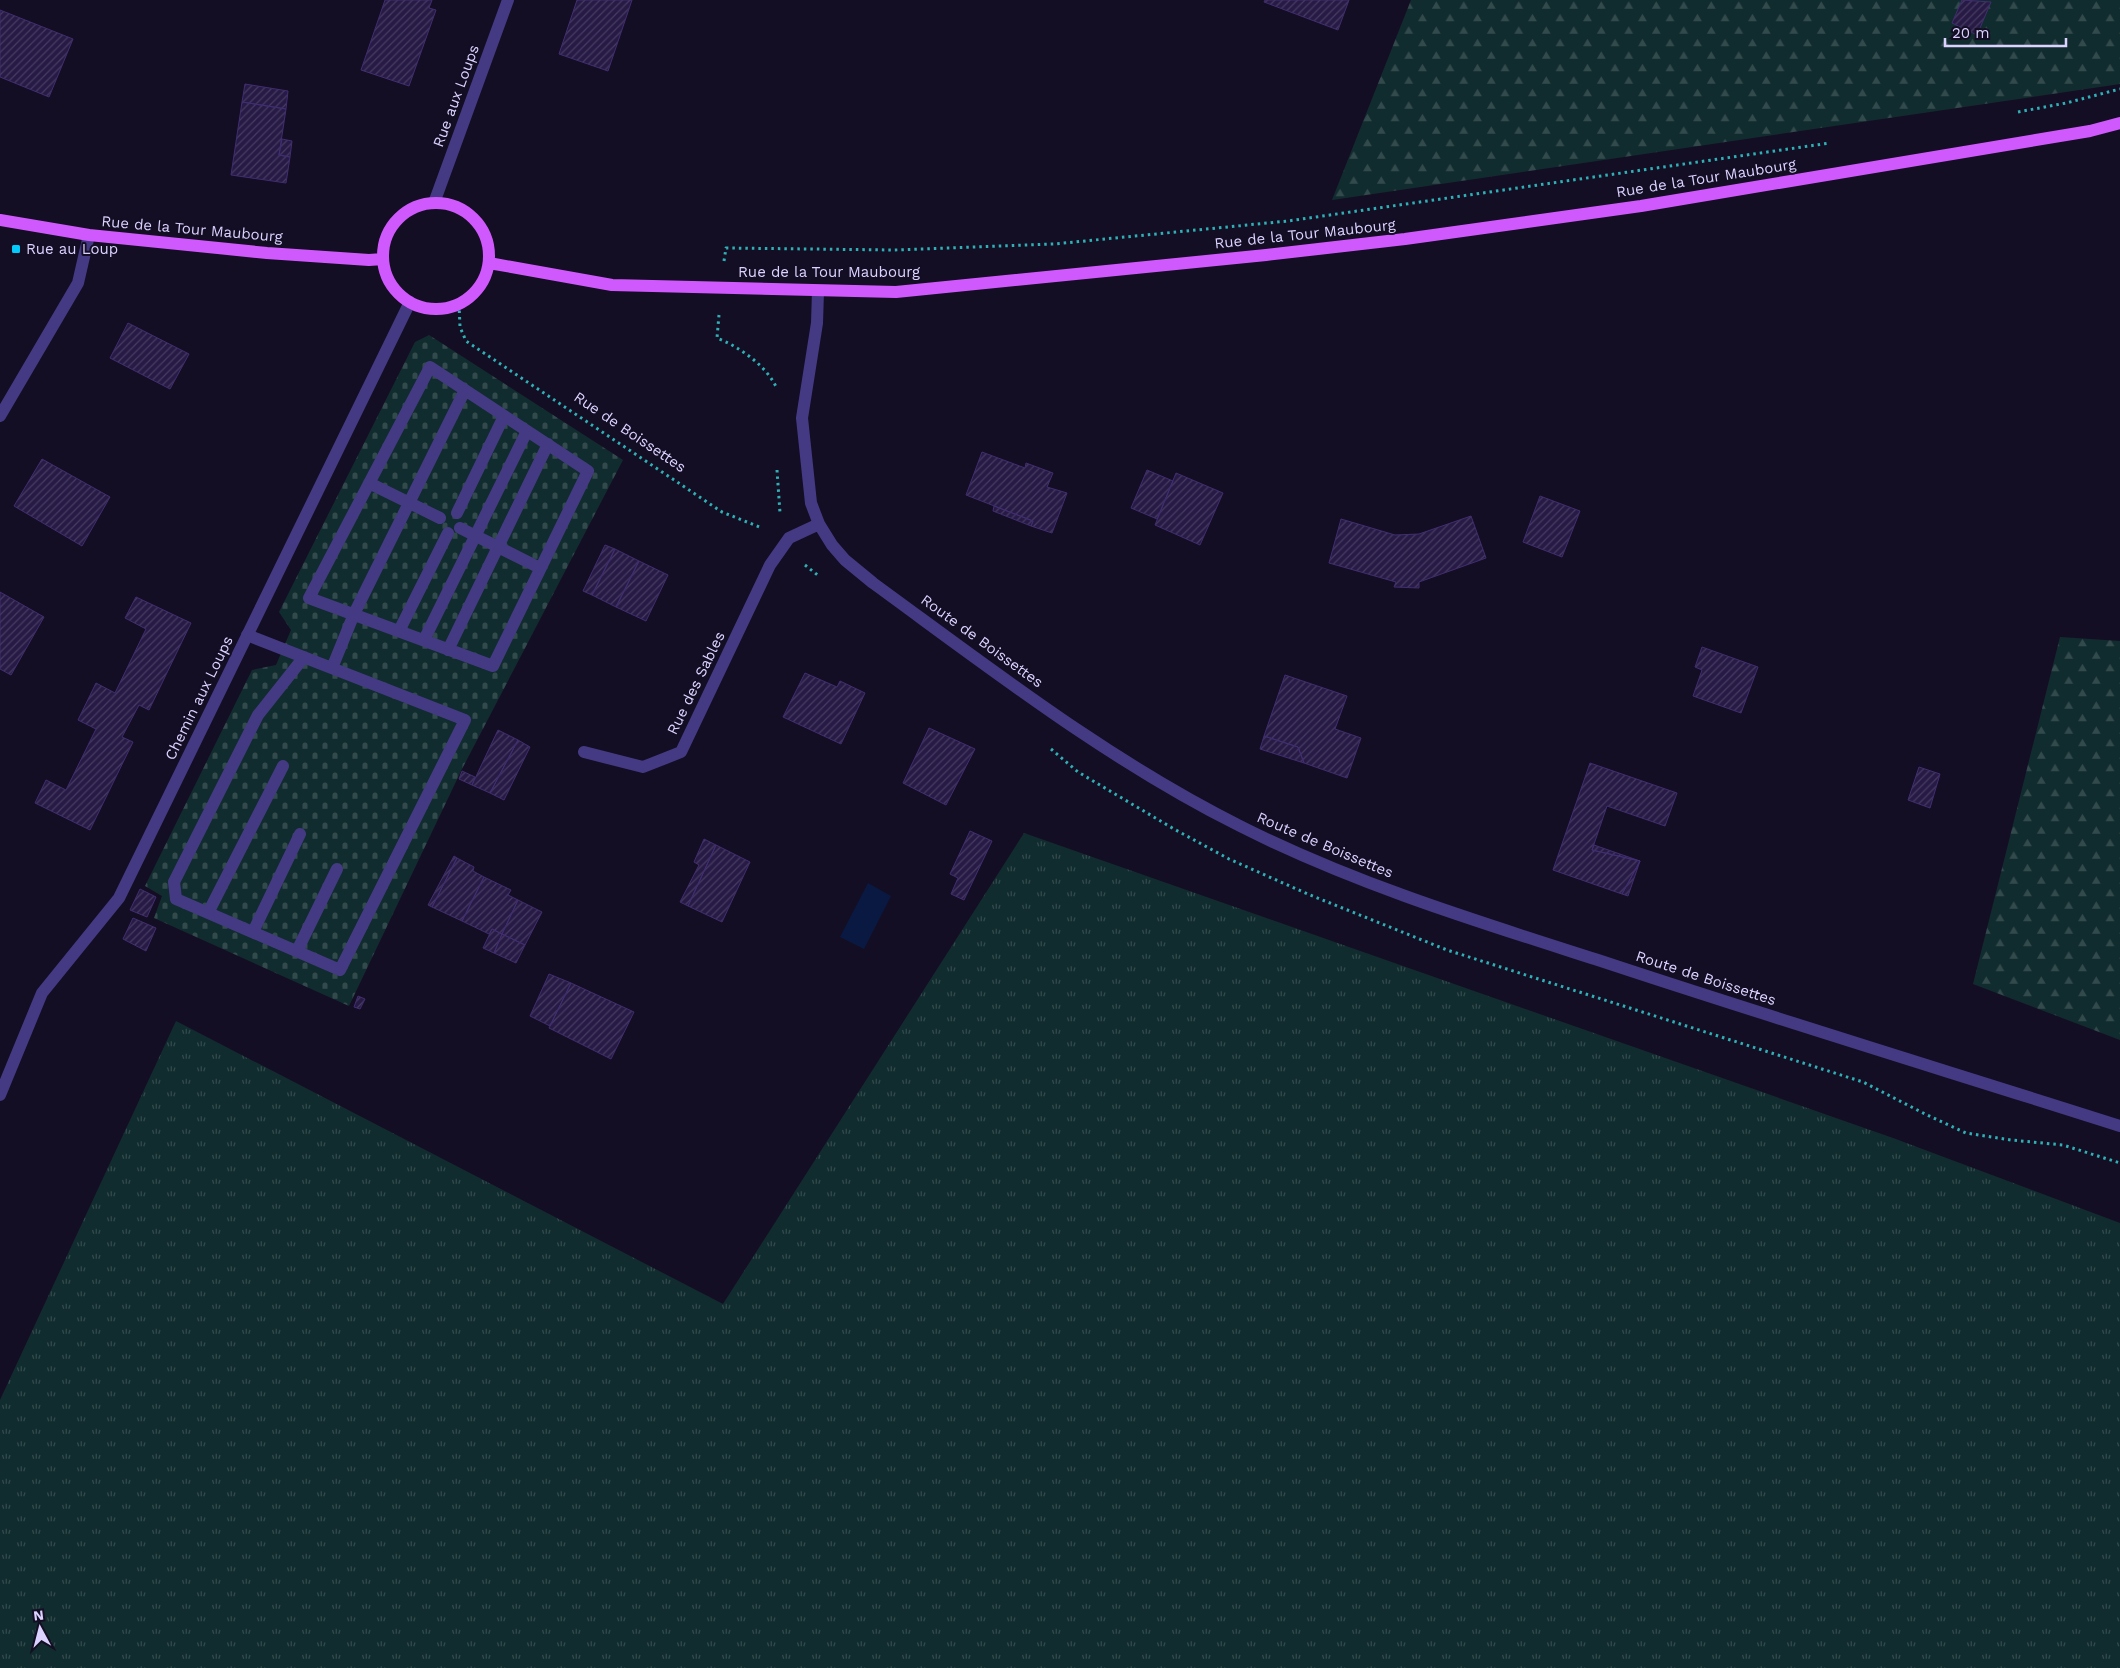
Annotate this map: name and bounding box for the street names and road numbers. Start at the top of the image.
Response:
street label: Rue aux Loups [429,42,483,150]
street label: Rue de la Tour Maubourg [1615,155,1797,201]
street label: Rue de la Tour Maubourg [101,212,283,246]
street label: Rue de la Tour Maubourg [1214,216,1396,252]
street label: Rue de la Tour Maubourg [738,263,920,281]
street label: Rue de Boissettes [571,388,689,476]
street label: Route de Boissettes [917,591,1047,691]
street label: Rue des Sables [663,628,729,737]
street label: Chemin aux Loups [161,633,237,763]
street label: Route de Boissettes [1254,808,1396,882]
street label: Route de Boissettes [1634,947,1778,1009]

